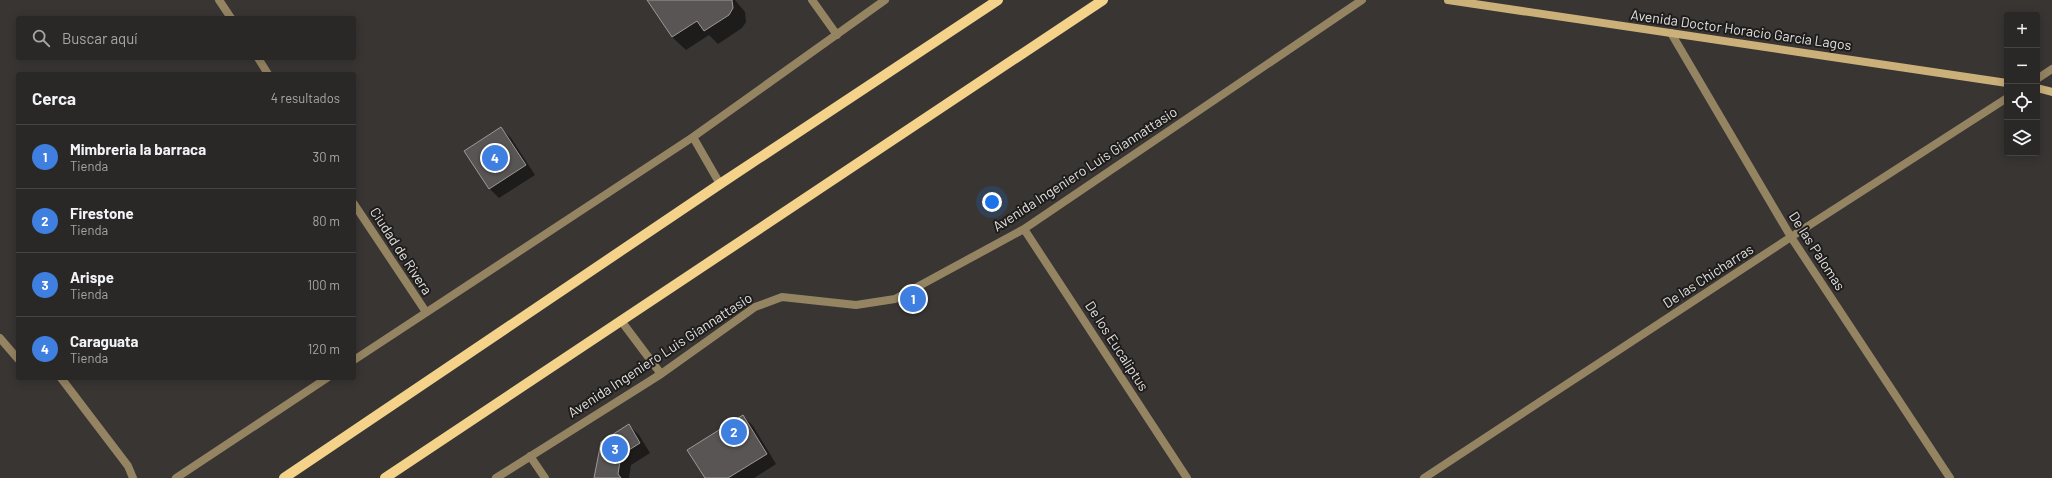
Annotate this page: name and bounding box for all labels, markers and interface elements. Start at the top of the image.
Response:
street label: Avenida Doctor Horacio García Lagos [1630,6,1853,53]
map controls [2004,12,2040,156]
button: + [2004,12,2040,48]
search box [16,16,356,60]
icon: search [30,27,52,49]
text: Buscar aquí [62,29,138,47]
button: − [2004,48,2040,84]
button: locate [2004,84,2040,120]
text: Cerca [32,88,76,108]
text: 4 resultados [271,90,340,106]
street label: Avenida Ingeniero Luis Giannattasio [989,103,1180,235]
button: layers [2004,120,2040,156]
text: Mimbreria la barraca [70,140,206,158]
pin: 4 [482,143,508,173]
text: 1 [43,149,47,165]
text: 30 m [313,149,340,165]
text: Tienda [70,158,108,174]
your location [982,192,1002,212]
text: Firestone [70,204,134,222]
street label: Ciudad de Rivera [367,204,436,298]
street label: De las Palomas [1786,208,1849,294]
text: 2 [41,213,49,229]
text: 80 m [313,213,340,229]
text: Tienda [70,222,108,238]
street label: De las Chicharras [1659,240,1756,311]
text: Arispe [70,268,114,286]
text: 3 [41,277,49,293]
text: 100 m [307,277,340,293]
pin: 1 [900,284,926,314]
text: Tienda [70,286,108,302]
street label: Avenida Ingeniero Luis Giannattasio [564,289,755,421]
street label: De los Eucaliptus [1082,298,1153,394]
text: Caraguata [70,332,138,350]
text: 4 [41,341,49,357]
text: 120 m [308,341,340,357]
text: Tienda [70,350,108,366]
pin: 2 [721,417,747,447]
pin: 3 [602,434,628,464]

